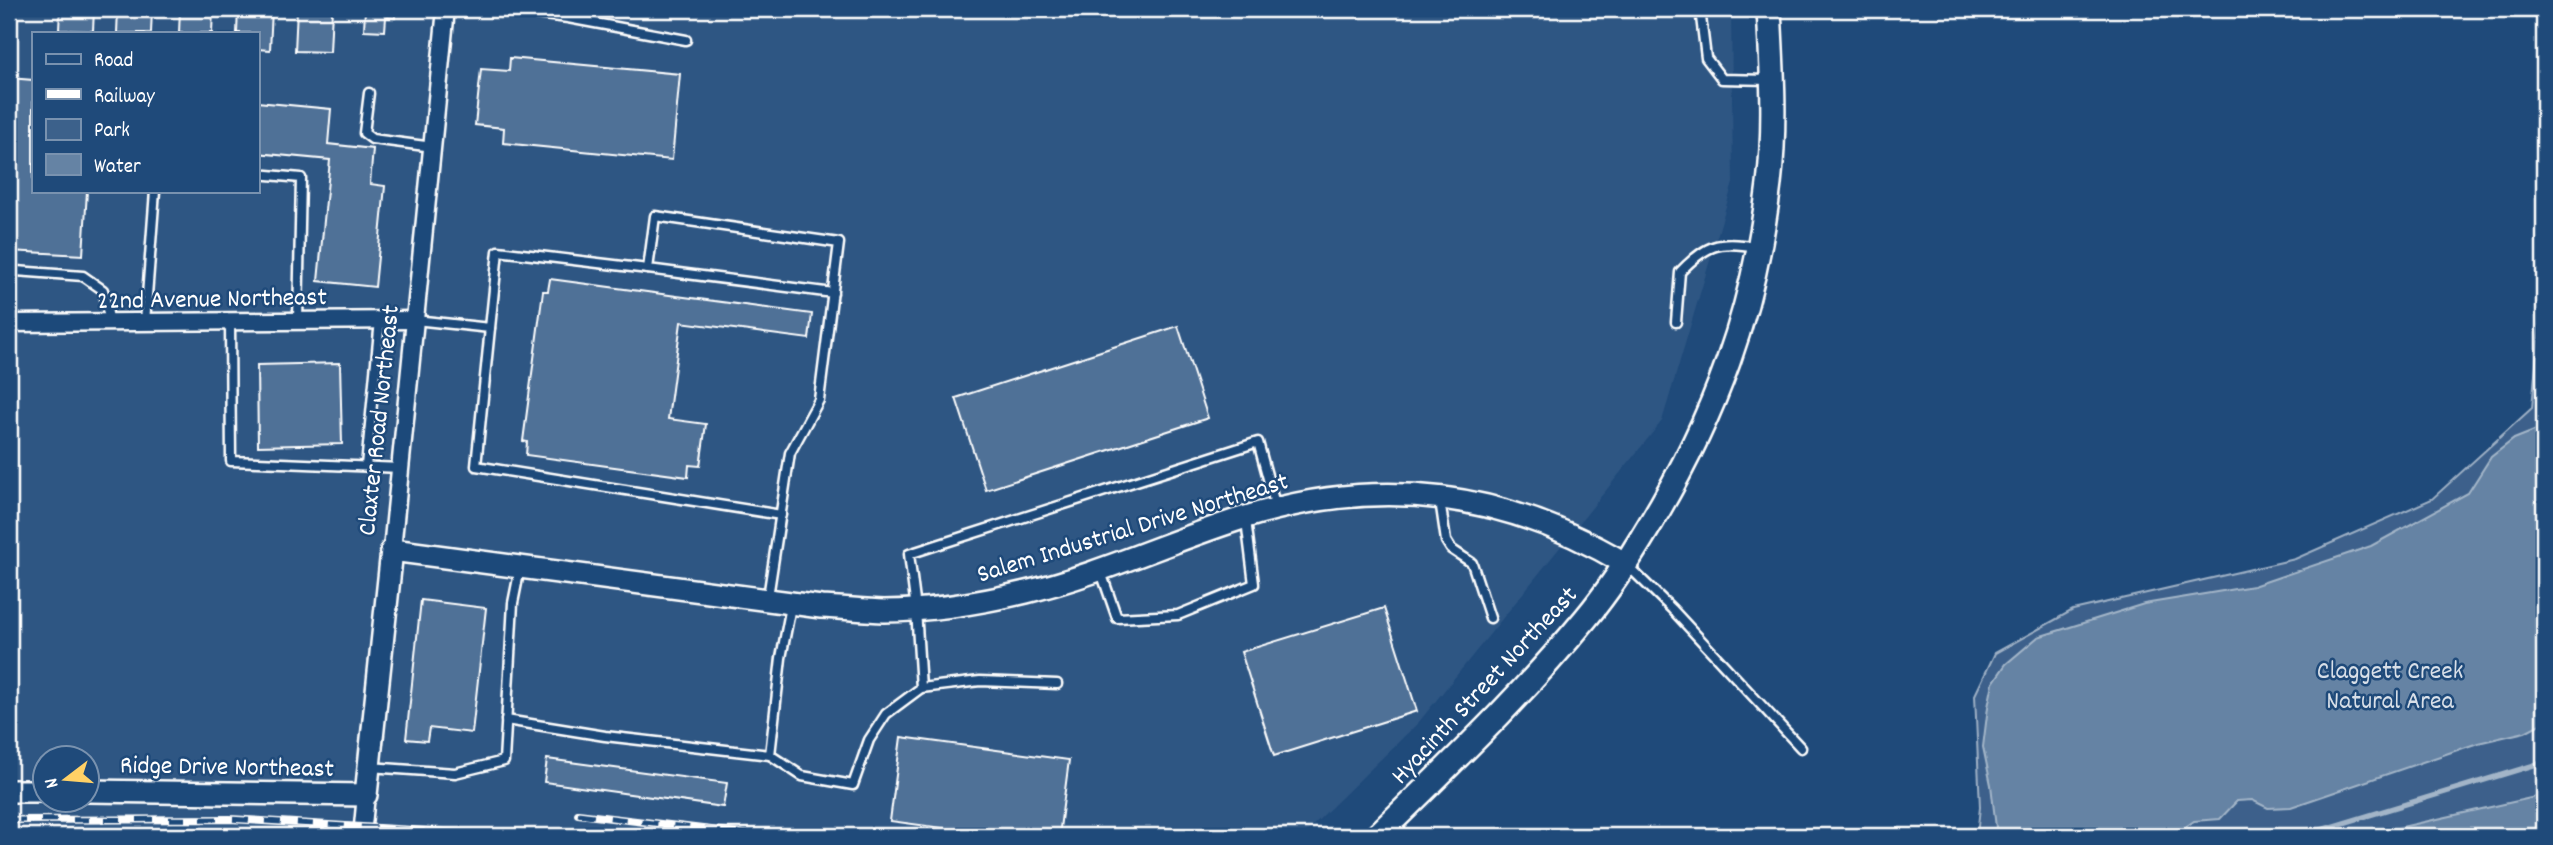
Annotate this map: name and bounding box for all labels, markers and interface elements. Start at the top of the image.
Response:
legend [32,32,259,192]
text: Road [94,47,133,77]
text: Railway [94,83,155,113]
text: Park [94,117,130,147]
text: Water [94,153,141,183]
street label: 22nd Avenue Northeast [97,280,328,321]
street label: Claxter Road Northeast [350,303,411,538]
street label: Salem Industrial Drive Northeast [973,464,1294,594]
street label: Hyacinth Street Northeast [1384,579,1588,794]
park label: Claggett Creek Natural Area [2317,654,2463,721]
north arrow [32,744,102,814]
street label: Ridge Drive Northeast [120,748,335,789]
text: N [39,774,67,791]

